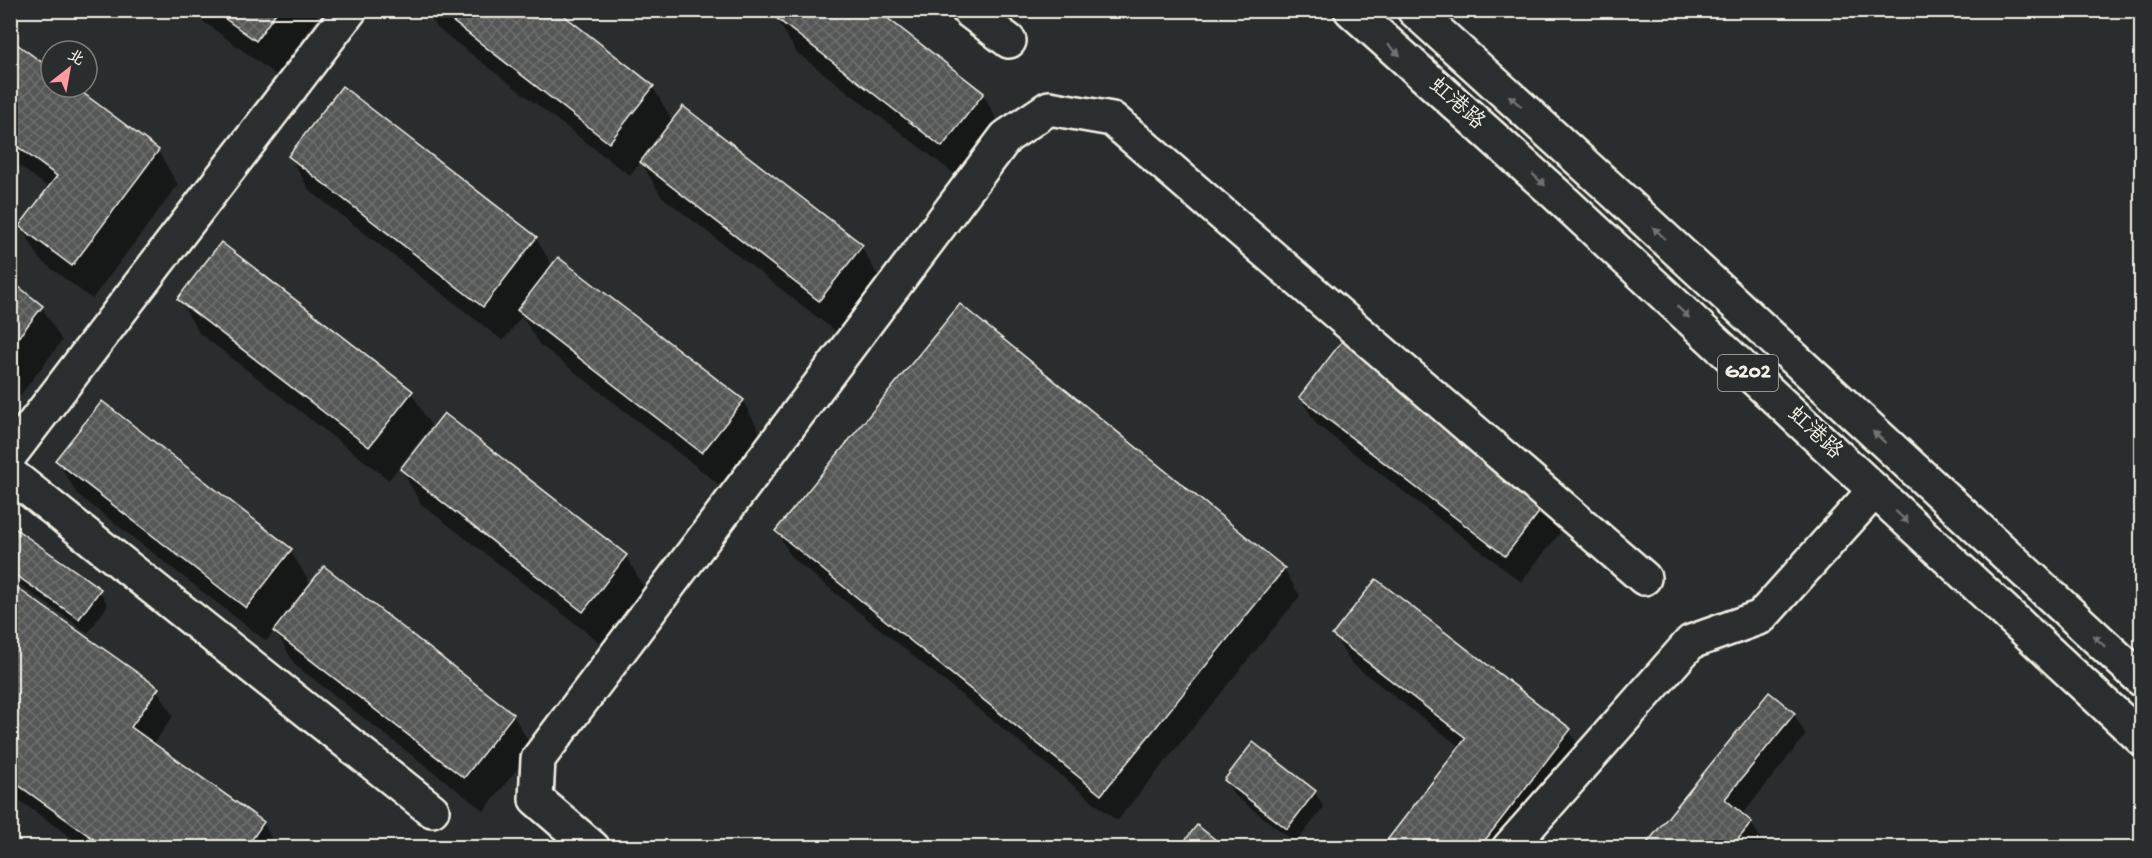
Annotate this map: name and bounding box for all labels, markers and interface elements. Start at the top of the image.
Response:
north arrow [39,39,99,99]
one-way arrow [1386,43,1401,56]
text: 北 [63,46,87,71]
street label: 虹港路 [1423,72,1491,137]
one-way arrow [1507,94,1522,108]
one-way arrow [1532,173,1547,187]
one-way arrow [1651,226,1666,240]
one-way arrow [1675,305,1690,319]
road number: G202 [1718,355,1778,391]
street label: 虹港路 [1781,401,1848,466]
one-way arrow [1871,430,1886,444]
one-way arrow [1894,510,1909,523]
one-way arrow [2091,634,2106,648]

